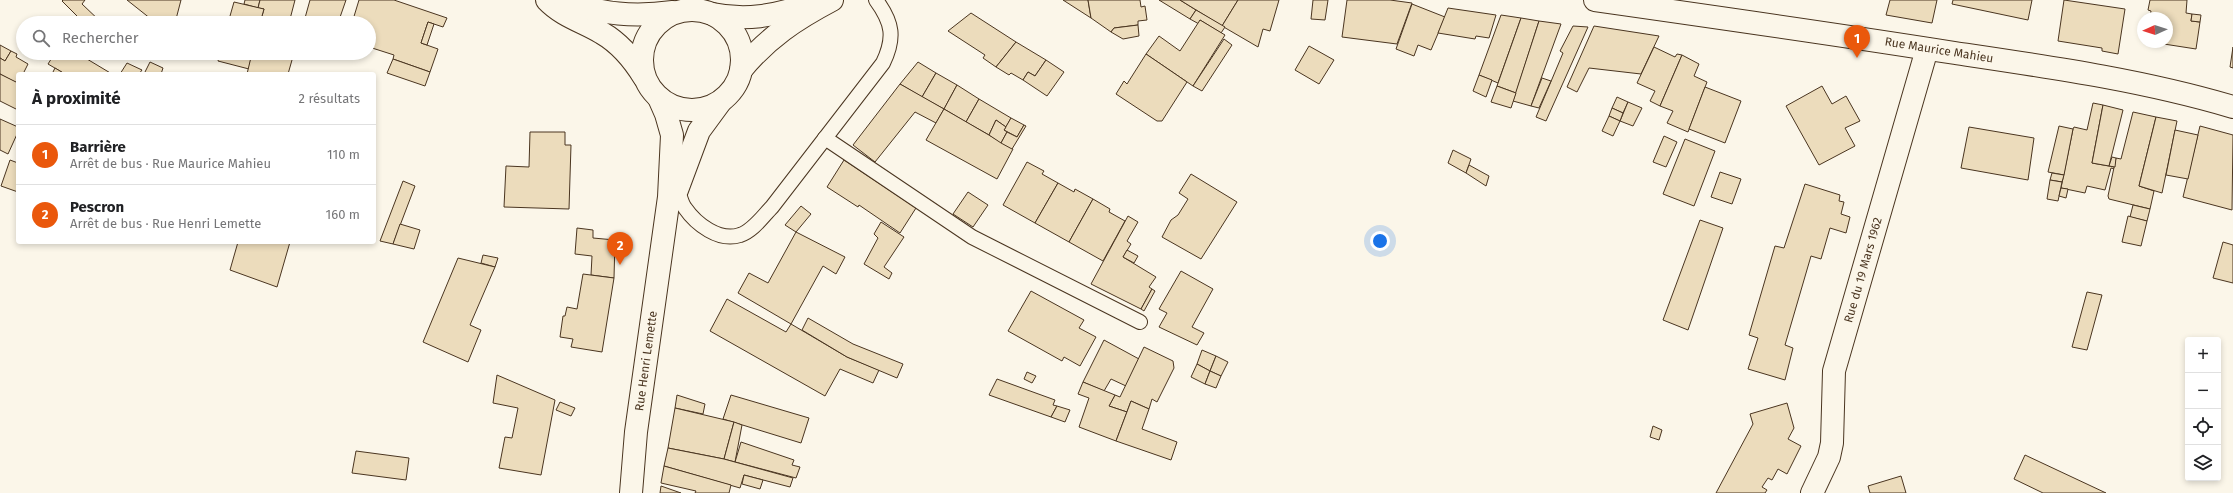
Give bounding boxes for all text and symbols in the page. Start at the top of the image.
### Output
north arrow [2137,12,2173,48]
search box [16,16,376,60]
pin: 1 [1844,25,1870,58]
icon: search [30,27,52,49]
text: Rechercher [62,29,138,47]
street label: Rue Maurice Mahieu [1884,34,1994,66]
text: À proximité [32,88,121,109]
text: 2 résultats [299,91,360,106]
text: Barrière [70,138,126,156]
text: 1 [42,147,48,162]
text: 110 m [327,147,360,162]
text: Arrêt de bus · Rue Maurice Mahieu [70,156,271,171]
text: Pescron [70,198,124,216]
text: 2 [42,207,48,222]
text: 160 m [326,207,360,222]
text: Arrêt de bus · Rue Henri Lemette [70,216,261,231]
street label: Rue du 19 Mars 1962 [1841,216,1885,324]
your location [1370,231,1390,251]
pin: 2 [607,232,633,265]
street label: Rue Henri Lemette [632,310,660,412]
map controls [2185,337,2221,481]
button: + [2185,337,2221,373]
button: − [2185,373,2221,409]
button: locate [2185,409,2221,445]
button: layers [2185,445,2221,481]

